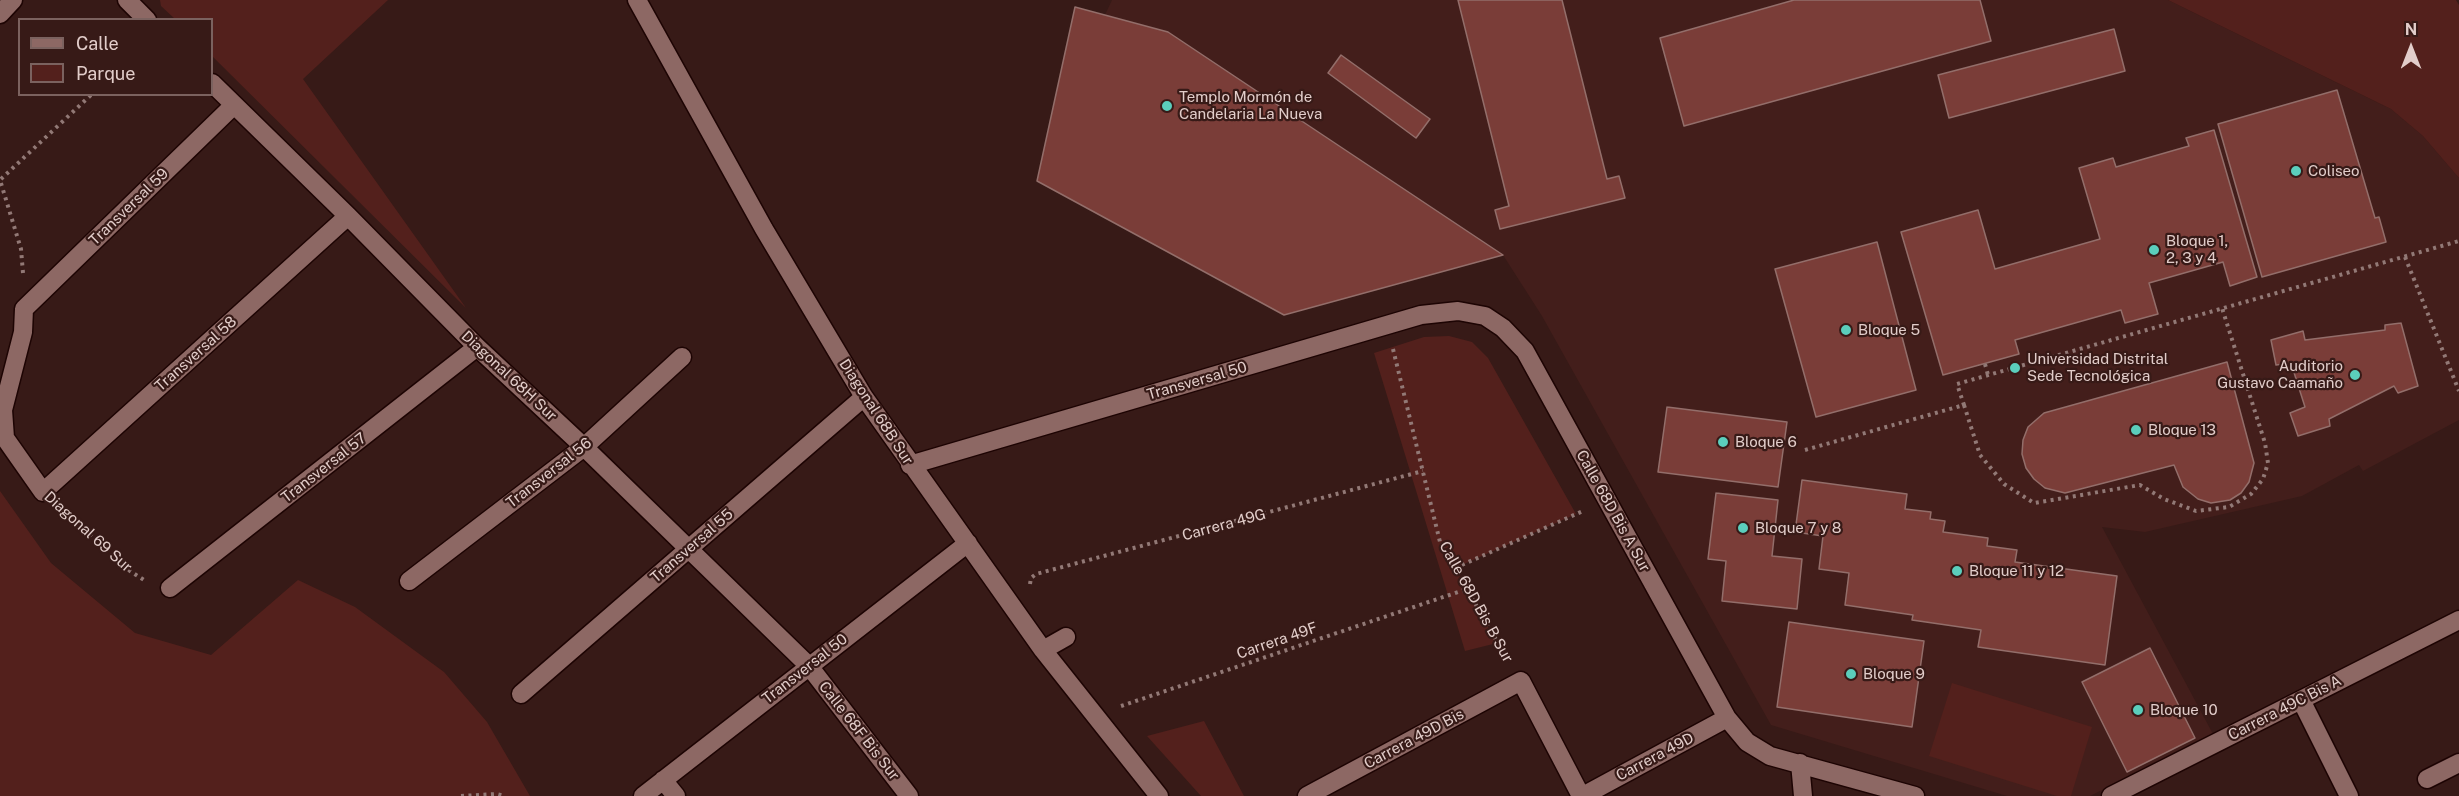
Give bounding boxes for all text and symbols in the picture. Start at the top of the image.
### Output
legend [18,18,213,96]
north arrow [2381,18,2441,78]
text: N [2405,20,2417,39]
text: Calle [76,33,119,54]
text: Parque [76,63,136,84]
place label: Templo Mormón de Candelaria La Nueva [1179,88,1322,123]
marker: Templo Mormón de Candelaria La Nueva [1160,99,1174,113]
place label: Coliseo [2308,162,2360,180]
marker: Coliseo [2289,164,2303,178]
street label: Transversal 59 [86,165,172,249]
place label: Bloque 1, 2, 3 y 4 [2166,232,2228,267]
marker: Bloque 1, 2, 3 y 4 [2147,243,2161,257]
street label: Transversal 58 [151,313,241,395]
place label: Bloque 5 [1858,321,1920,339]
marker: Bloque 5 [1839,323,1853,337]
street label: Diagonal 68H Sur [458,327,560,425]
place label: Universidad Distrital Sede Tecnológica [2027,350,2168,385]
street label: Diagonal 68B Sur [835,356,917,468]
place label: Auditorio Gustavo Caamaño [2217,357,2343,392]
street label: Transversal 50 [1145,358,1249,404]
marker: Universidad Distrital Sede Tecnológica [2008,361,2022,375]
marker: Auditorio Gustavo Caamaño [2348,368,2362,382]
place label: Bloque 13 [2148,421,2216,439]
marker: Bloque 13 [2129,423,2143,437]
street label: Transversal 57 [278,429,370,507]
place label: Bloque 6 [1735,433,1797,451]
street label: Transversal 56 [503,434,595,512]
marker: Bloque 6 [1716,435,1730,449]
street label: Calle 68D Bis A Sur [1572,447,1654,575]
street label: Diagonal 69 Sur [40,488,136,576]
street label: Transversal 55 [647,505,737,587]
street label: Carrera 49G [1180,505,1268,545]
place label: Bloque 7 y 8 [1755,519,1842,537]
marker: Bloque 7 y 8 [1736,521,1750,535]
street label: Calle 68D Bis B Sur [1435,538,1517,666]
place label: Bloque 11 y 12 [1969,562,2064,580]
marker: Bloque 11 y 12 [1950,564,1964,578]
street label: Carrera 49F [1234,619,1320,663]
street label: Transversal 50 [759,630,851,708]
place label: Bloque 9 [1863,665,1925,683]
marker: Bloque 9 [1844,667,1858,681]
street label: Carrera 49C Bis A [2225,672,2345,744]
street label: Calle 68F Bis Sur [815,678,903,784]
place label: Bloque 10 [2150,701,2218,719]
marker: Bloque 10 [2131,703,2145,717]
street label: Carrera 49D Bis [1361,705,1467,773]
street label: Carrera 49D [1613,729,1697,785]

